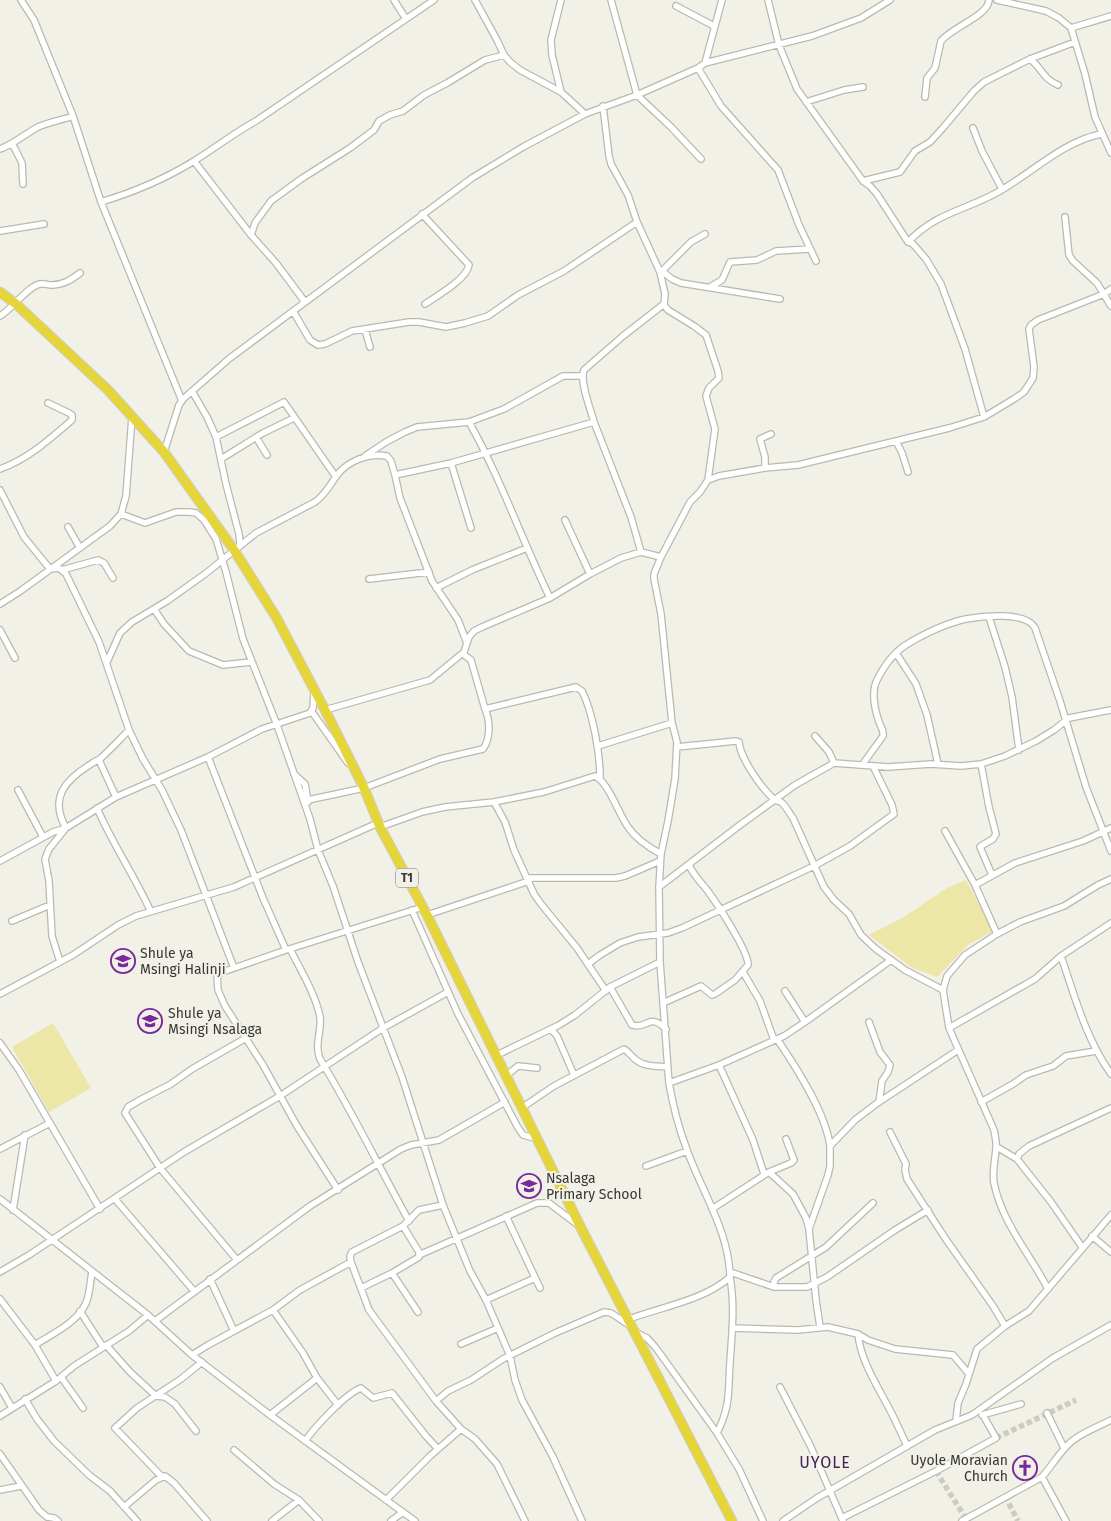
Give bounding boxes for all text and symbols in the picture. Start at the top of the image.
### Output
road number: T1 [396,868,418,888]
place label: Shule ya Msingi Halinji [140,945,226,978]
school or university icon: Shule ya Msingi Halinji [110,948,136,974]
place label: Shule ya Msingi Nsalaga [168,1005,262,1038]
school or university icon: Shule ya Msingi Nsalaga [137,1008,163,1034]
place label: Nsalaga Primary School [546,1170,642,1203]
school or university icon: Nsalaga Primary School [516,1173,542,1199]
place label: Uyole Moravian Church [910,1452,1008,1485]
district label: UYOLE [799,1453,851,1472]
church icon: Uyole Moravian Church [1012,1455,1038,1481]

